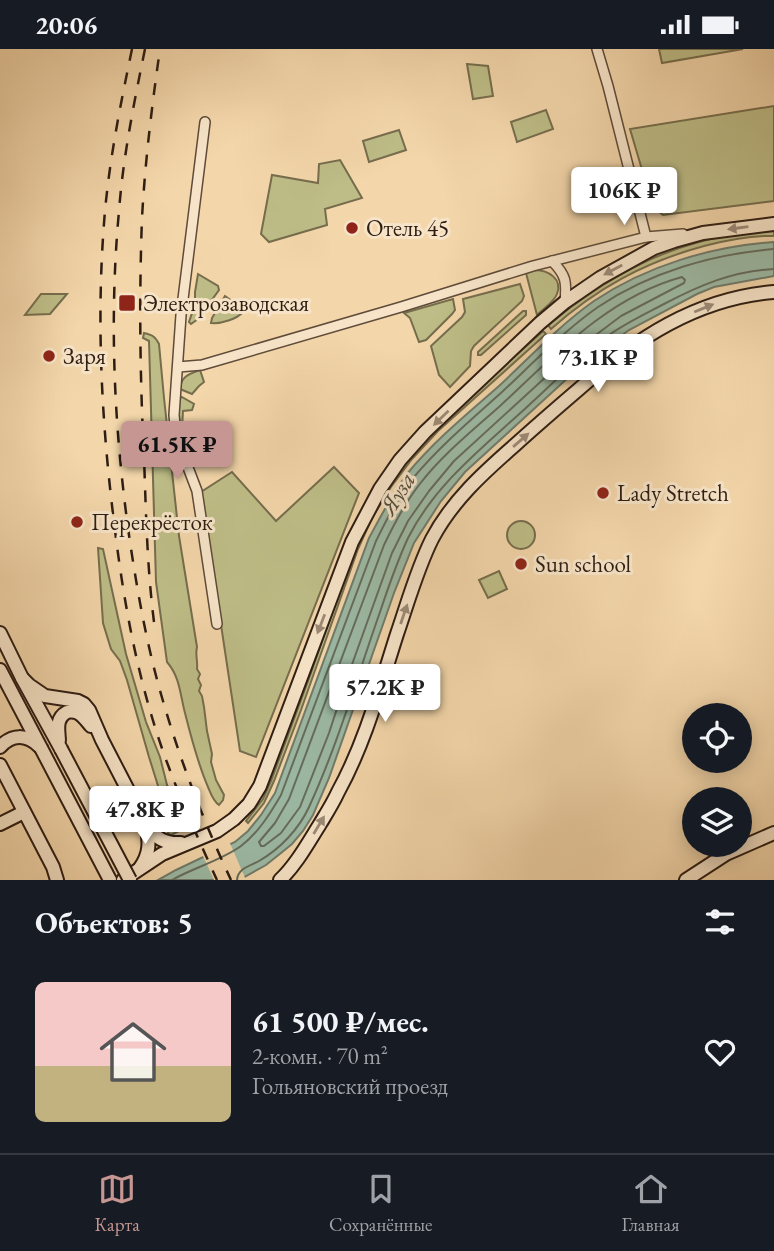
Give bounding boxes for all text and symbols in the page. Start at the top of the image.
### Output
text: 20:06 [35,8,97,42]
pin: 106K ₽ [567,167,681,227]
text: 106K ₽ [587,175,661,205]
place label: Отель 45 [366,213,449,243]
marker: Отель 45 [344,220,360,236]
one-way arrow [727,223,749,234]
one-way arrow [603,265,623,276]
place label: Электрозаводская [143,288,309,318]
marker: Электрозаводская [117,293,137,313]
one-way arrow [694,302,715,313]
pin: 73.1K ₽ [533,335,663,394]
place label: Заря [63,341,106,371]
text: 73.1K ₽ [558,342,638,372]
marker: Заря [41,348,57,364]
one-way arrow [433,409,450,425]
pin: 61.5K ₽ [112,421,242,481]
text: 61.5K ₽ [137,429,217,459]
one-way arrow [512,432,530,448]
water label: Яуза [371,466,422,522]
place label: Lady Stretch [617,478,729,508]
marker: Lady Stretch [595,485,611,501]
place label: Перекрёсток [91,507,213,537]
marker: Перекрёсток [69,514,85,530]
place label: Sun school [535,549,632,579]
marker: Sun school [513,556,529,572]
one-way arrow [399,604,410,625]
one-way arrow [316,613,327,634]
pin: 57.2K ₽ [320,665,450,724]
text: 57.2K ₽ [345,672,425,702]
map controls [682,703,752,857]
button: locate [682,703,752,773]
pin: 47.8K ₽ [80,787,210,846]
button: layers [682,787,752,857]
text: 47.8K ₽ [105,794,185,824]
one-way arrow [313,815,325,834]
text: Объектов: 5 [35,903,193,942]
icon: filters [701,903,739,941]
text: 61 500 ₽/мес. [252,1002,429,1041]
icon: home [91,1010,175,1094]
icon: heart [701,1033,739,1071]
text: 2-комн. · 70 m² [252,1041,388,1071]
text: Гольяновский проезд [252,1071,448,1101]
tab: Карта [95,1170,140,1237]
tab: Сохранённые [329,1170,433,1237]
tab: Главная [622,1170,679,1237]

